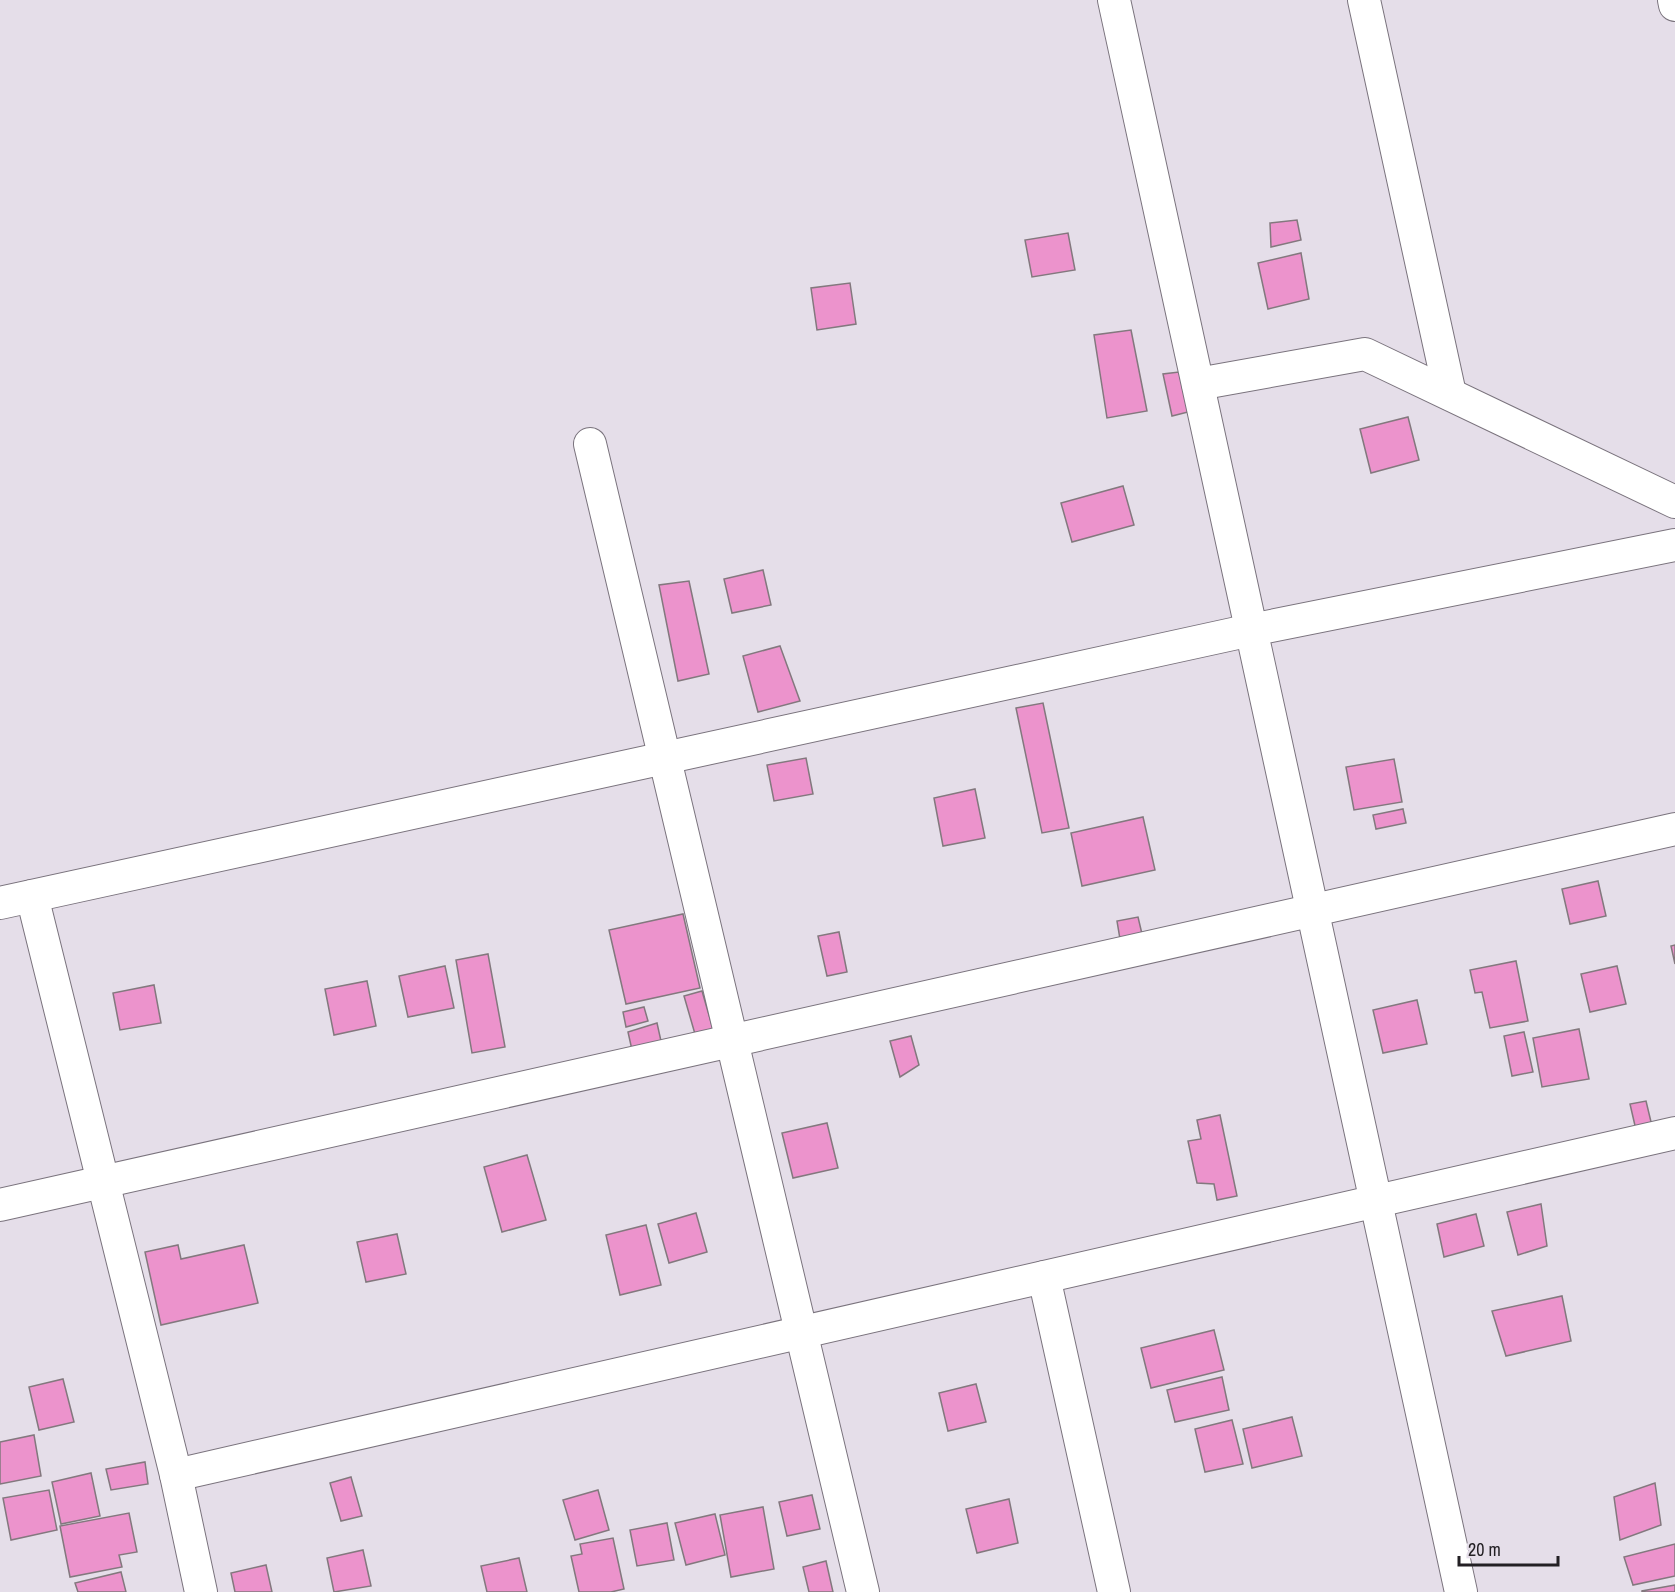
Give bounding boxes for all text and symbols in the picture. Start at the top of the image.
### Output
scale bar [1459,1529,1558,1567]
text: 20 m [1468,1537,1501,1562]

